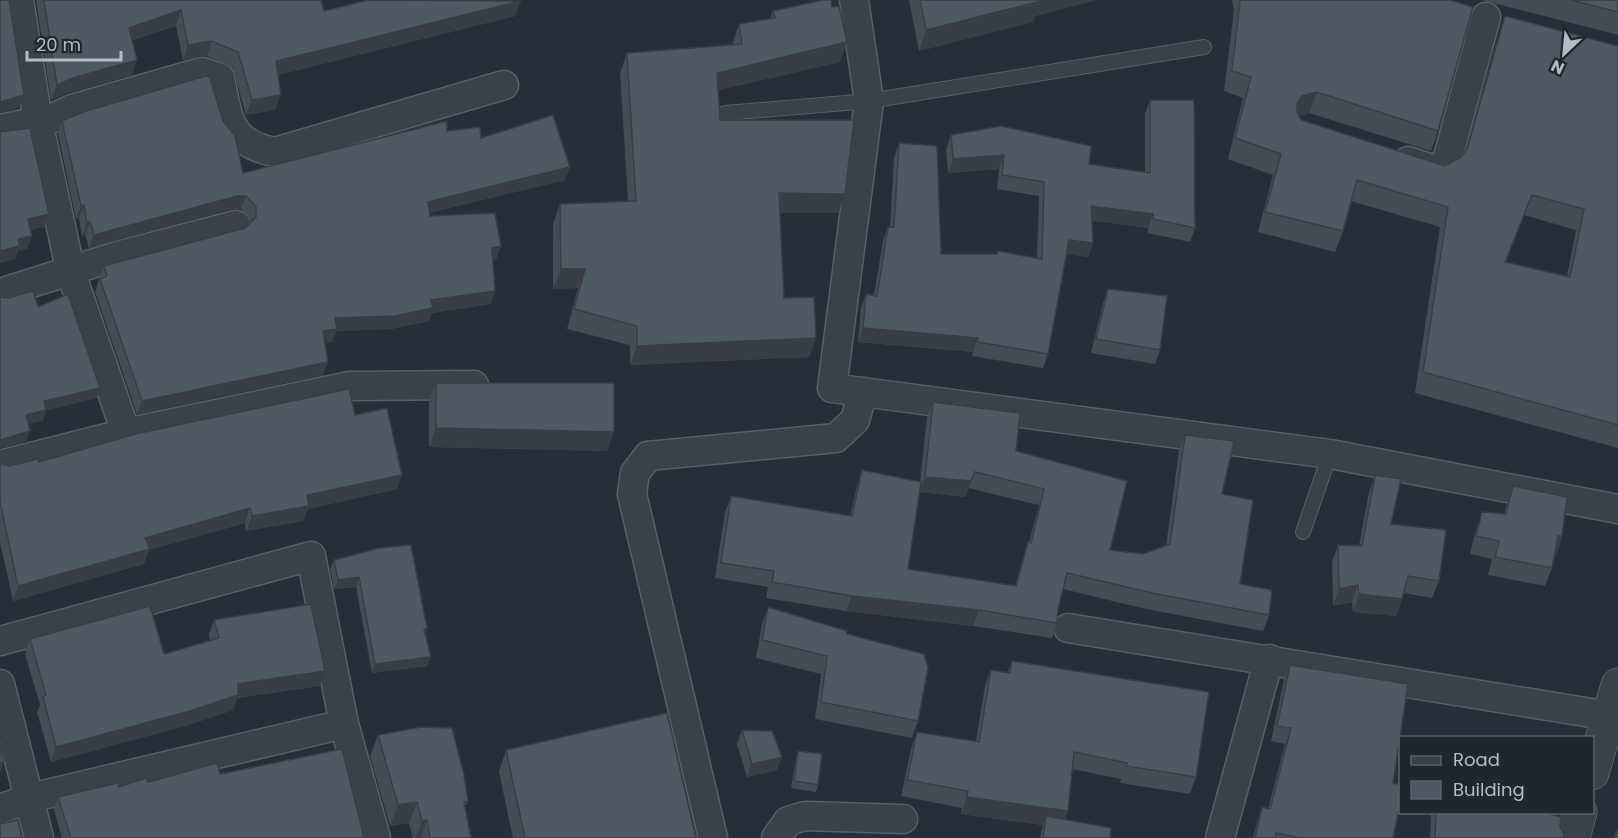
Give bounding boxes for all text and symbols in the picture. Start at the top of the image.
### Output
scale bar [27,24,122,62]
north arrow [1534,24,1594,84]
text: 20 m [36,32,81,57]
text: N [1547,54,1568,80]
legend [1399,736,1594,814]
text: Road [1453,747,1500,772]
text: Building [1453,777,1525,802]

